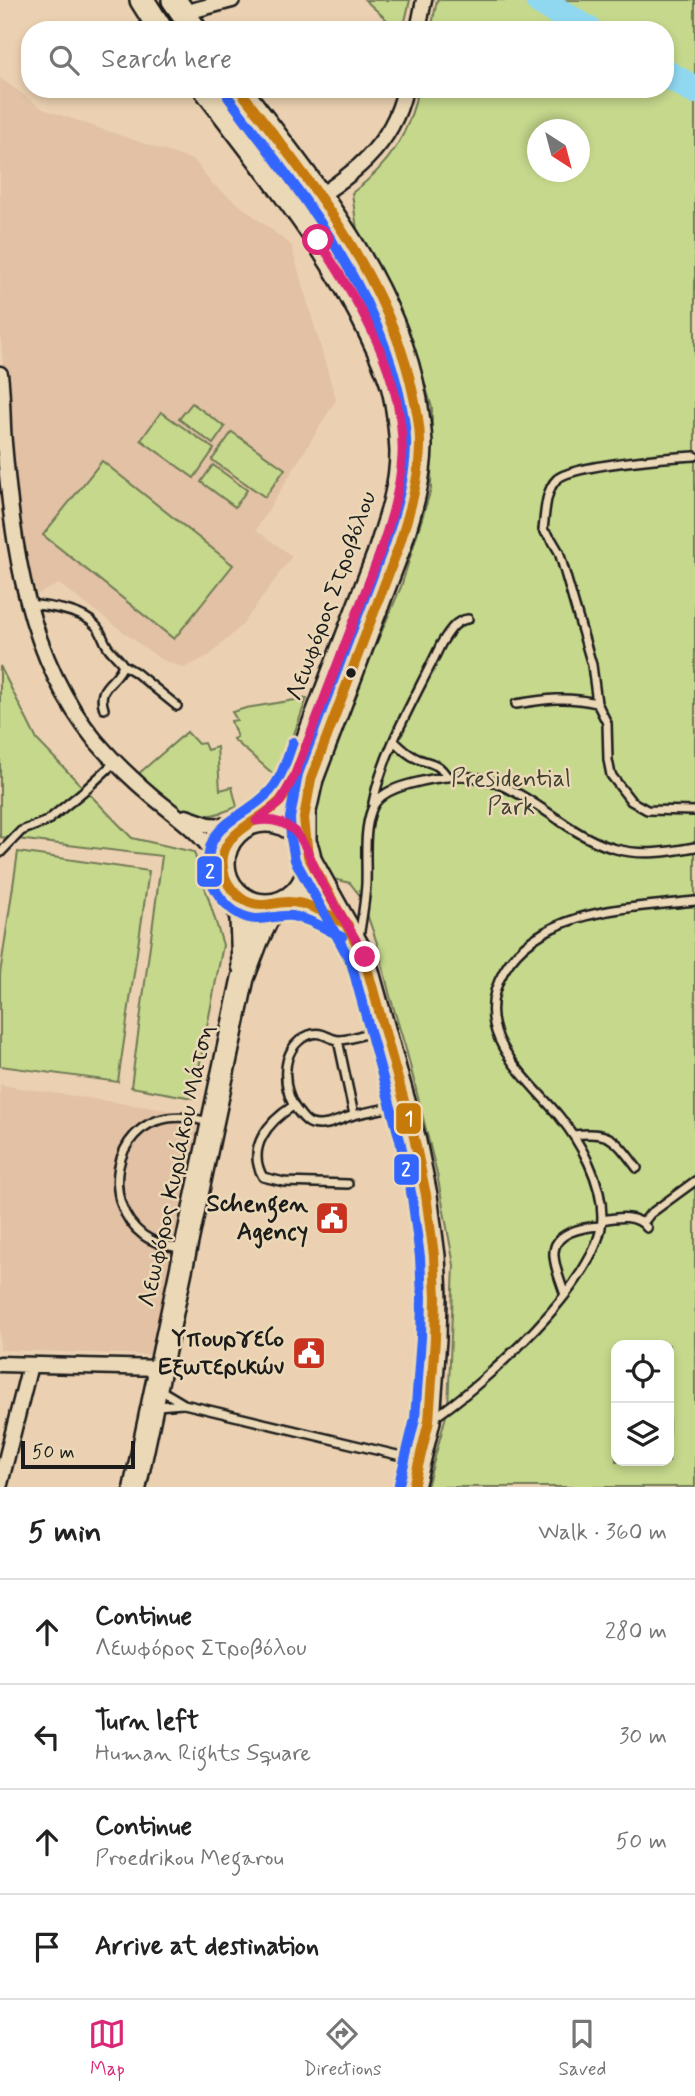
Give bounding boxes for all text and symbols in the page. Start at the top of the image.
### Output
search box [21,21,674,98]
icon: search [45,41,83,79]
text: Search here [101,43,232,77]
north arrow [527,119,590,182]
route start [302,224,333,255]
street label: Λεωφόρος Στροβόλου [280,487,384,705]
unlabelled marker [344,666,358,680]
park label: Presidential Park [451,764,571,823]
line badge: 2 [196,855,223,888]
text: 2 [205,860,215,885]
route end [349,941,380,972]
street label: Λεωφόρος Κυριάκου Μάτση [132,1022,222,1310]
line badge: 1 [395,1102,422,1135]
text: 1 [405,1107,413,1132]
line badge: 2 [393,1153,420,1186]
text: 2 [401,1158,411,1183]
place label: Schengen Agency [206,1189,308,1249]
public building icon: Schengen Agency [313,1199,351,1237]
place label: Υπουργείο Εξωτερικών [158,1324,284,1383]
public building icon: Υπουργείο Εξωτερικών [290,1334,328,1372]
map controls [611,1340,674,1466]
button: locate [611,1340,674,1403]
button: layers [611,1403,674,1466]
scale bar [21,1438,135,1470]
text: 50 m [32,1440,75,1465]
text: 5 min [28,1513,102,1552]
text: Walk · 360 m [538,1518,667,1548]
text: Continue [95,1600,192,1634]
icon: ahead [28,1613,66,1651]
text: 280 m [605,1617,667,1647]
text: Λεωφόρος Στροβόλου [95,1634,307,1664]
text: Turn left [95,1705,199,1739]
icon: left [28,1718,66,1756]
text: 30 m [619,1722,667,1752]
text: Human Rights Square [95,1739,311,1769]
text: Continue [95,1810,192,1844]
icon: ahead [28,1823,66,1861]
text: 50 m [616,1827,667,1857]
text: Proedrikou Megarou [95,1844,284,1874]
icon: arrive [28,1928,66,1966]
text: Arrive at destination [95,1930,319,1964]
tab: Map [88,2015,126,2082]
tab: Directions [303,2015,382,2082]
tab: Saved [558,2015,606,2082]

